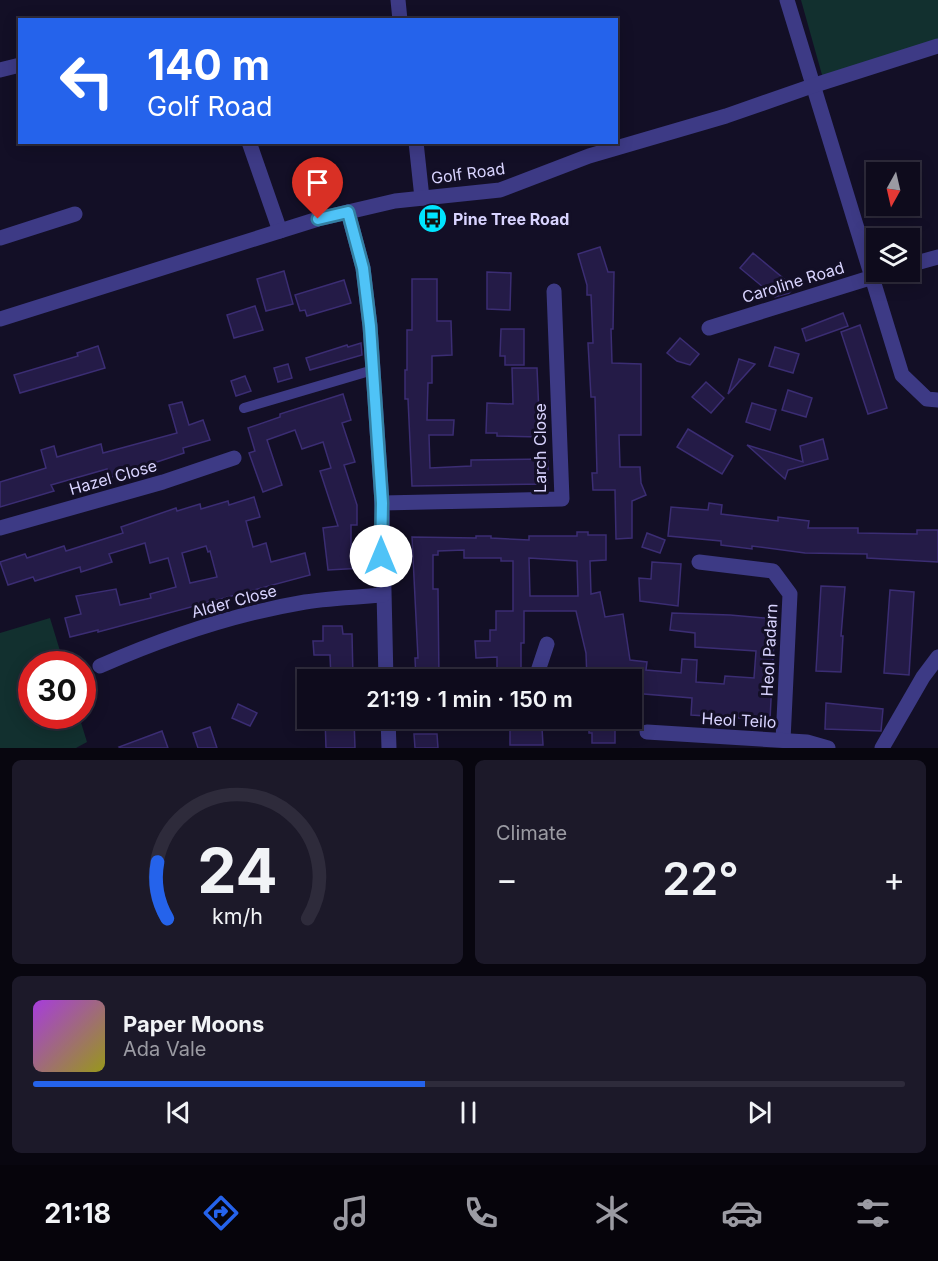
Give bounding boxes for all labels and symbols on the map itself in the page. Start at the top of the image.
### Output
pin [292,157,343,219]
street label: Golf Road [430,158,506,188]
north arrow [866,162,920,216]
bus stop icon: Pine Tree Road [416,203,448,235]
place label: Pine Tree Road [453,209,569,229]
street label: Caroline Road [740,257,846,307]
street label: Larch Close [530,403,550,493]
street label: Hazel Close [67,455,159,499]
position arrow [349,524,413,588]
street label: Alder Close [189,580,279,622]
street label: Heol Padarn [757,603,781,697]
speed limit sign: 30 [18,651,96,729]
street label: Heol Teilo [701,708,777,732]

